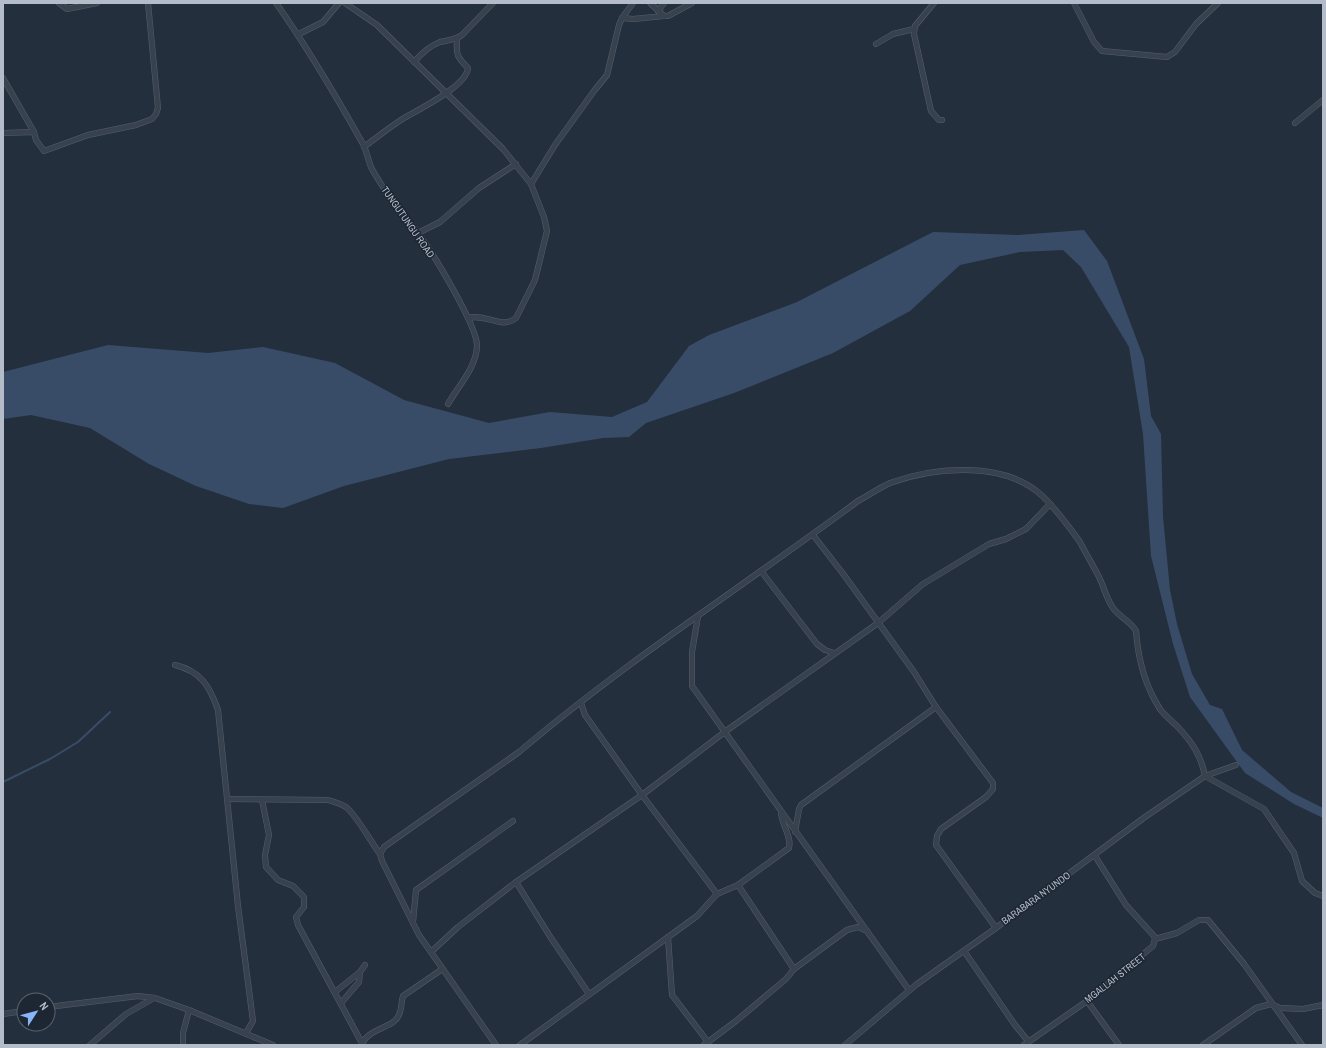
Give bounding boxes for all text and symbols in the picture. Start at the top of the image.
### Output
street label: TUNGUTUNGU ROAD [379,184,438,260]
street label: BARABARA NYUNDO [999,869,1073,927]
street label: MGALLAH STREET [1082,950,1148,1006]
north arrow [16,992,56,1032]
text: N [37,999,52,1013]

